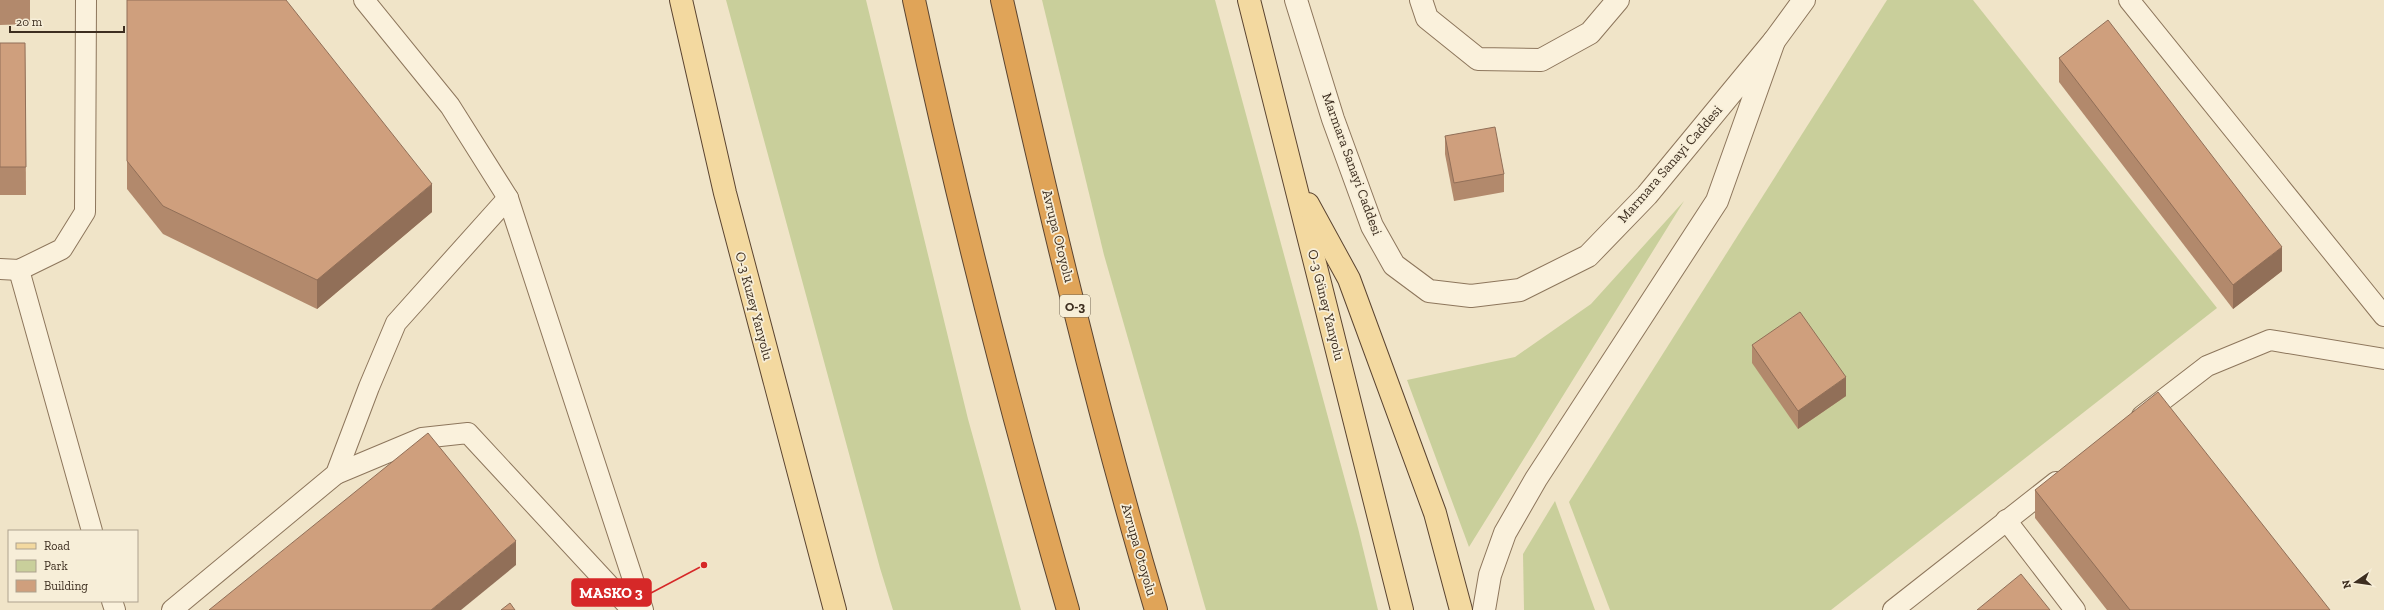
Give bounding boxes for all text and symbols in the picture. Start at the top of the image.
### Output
scale bar [10,8,124,34]
text: 20 m [16,15,43,29]
street label: Marmara Sanayi Caddesi [1318,90,1386,238]
street label: Marmara Sanayi Caddesi [1614,102,1726,226]
street label: Avrupa Otoyolu [1038,188,1078,284]
street label: O-3 Güney Yanyolu [1304,248,1348,363]
street label: O-3 Kuzey Yanyolu [731,250,777,362]
road number: O-3 [1060,295,1090,317]
street label: Avrupa Otoyolu [1118,502,1160,598]
legend [8,530,138,602]
text: Road [44,539,70,553]
text: Park [44,559,69,573]
north arrow [2336,562,2376,602]
text: N [2339,578,2354,590]
text: Building [44,579,88,593]
callout: MASKO 3 [572,579,651,606]
text: MASKO 3 [579,584,643,602]

